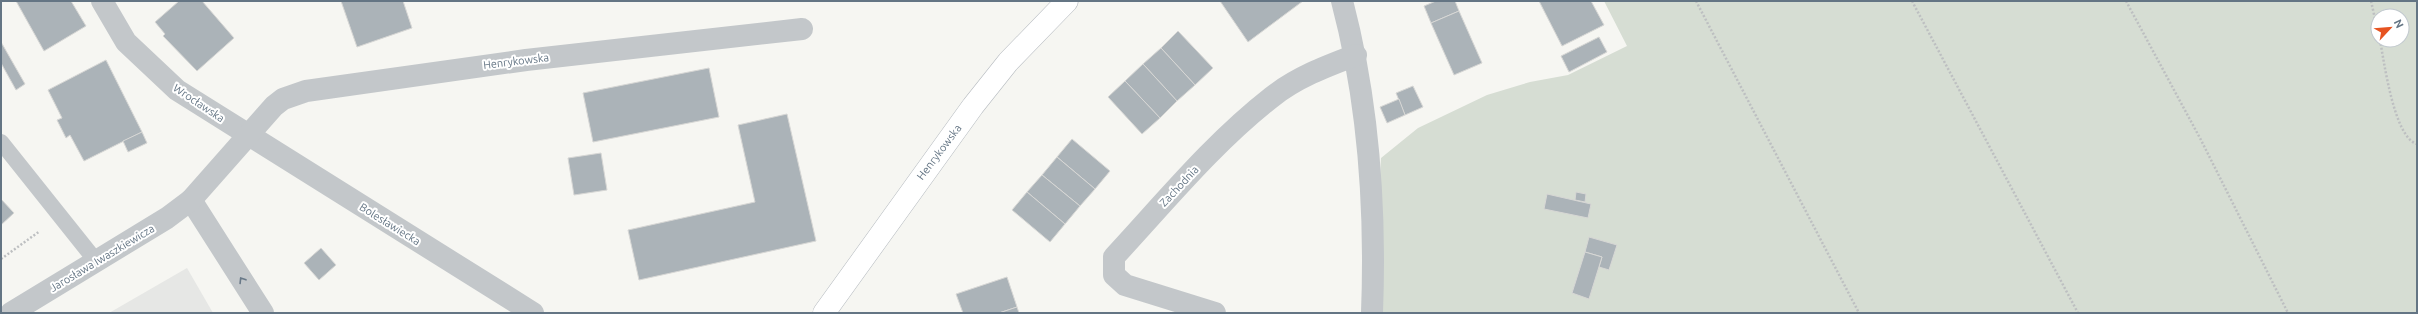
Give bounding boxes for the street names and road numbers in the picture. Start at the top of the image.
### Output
street label: Henrykowska [483,51,549,71]
street label: Wrocławska [171,82,227,124]
street label: Henrykowska [914,122,964,182]
street label: Zachodnia [1157,163,1201,209]
street label: Bolesławiecka [357,201,423,247]
street label: Jarosława Iwaszkiewicza [48,222,156,294]

